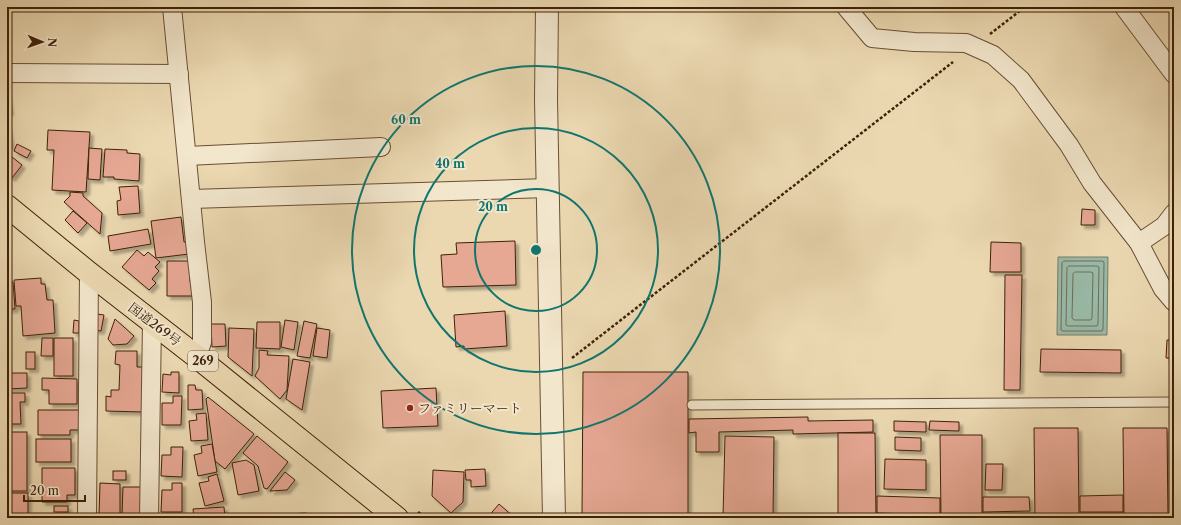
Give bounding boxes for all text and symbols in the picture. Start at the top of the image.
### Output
north arrow [22,22,62,62]
text: N [45,37,59,48]
text: 60 m [391,112,421,127]
text: 40 m [435,156,465,171]
text: 20 m [478,199,508,214]
centre of rings [529,243,543,257]
street label: 国道269号 [126,299,184,349]
road number: 269 [188,351,218,371]
place label: ファミリーマート [418,400,522,416]
marker: ファミリーマート [405,403,415,413]
scale bar [24,477,85,503]
text: 20 m [30,483,59,498]

